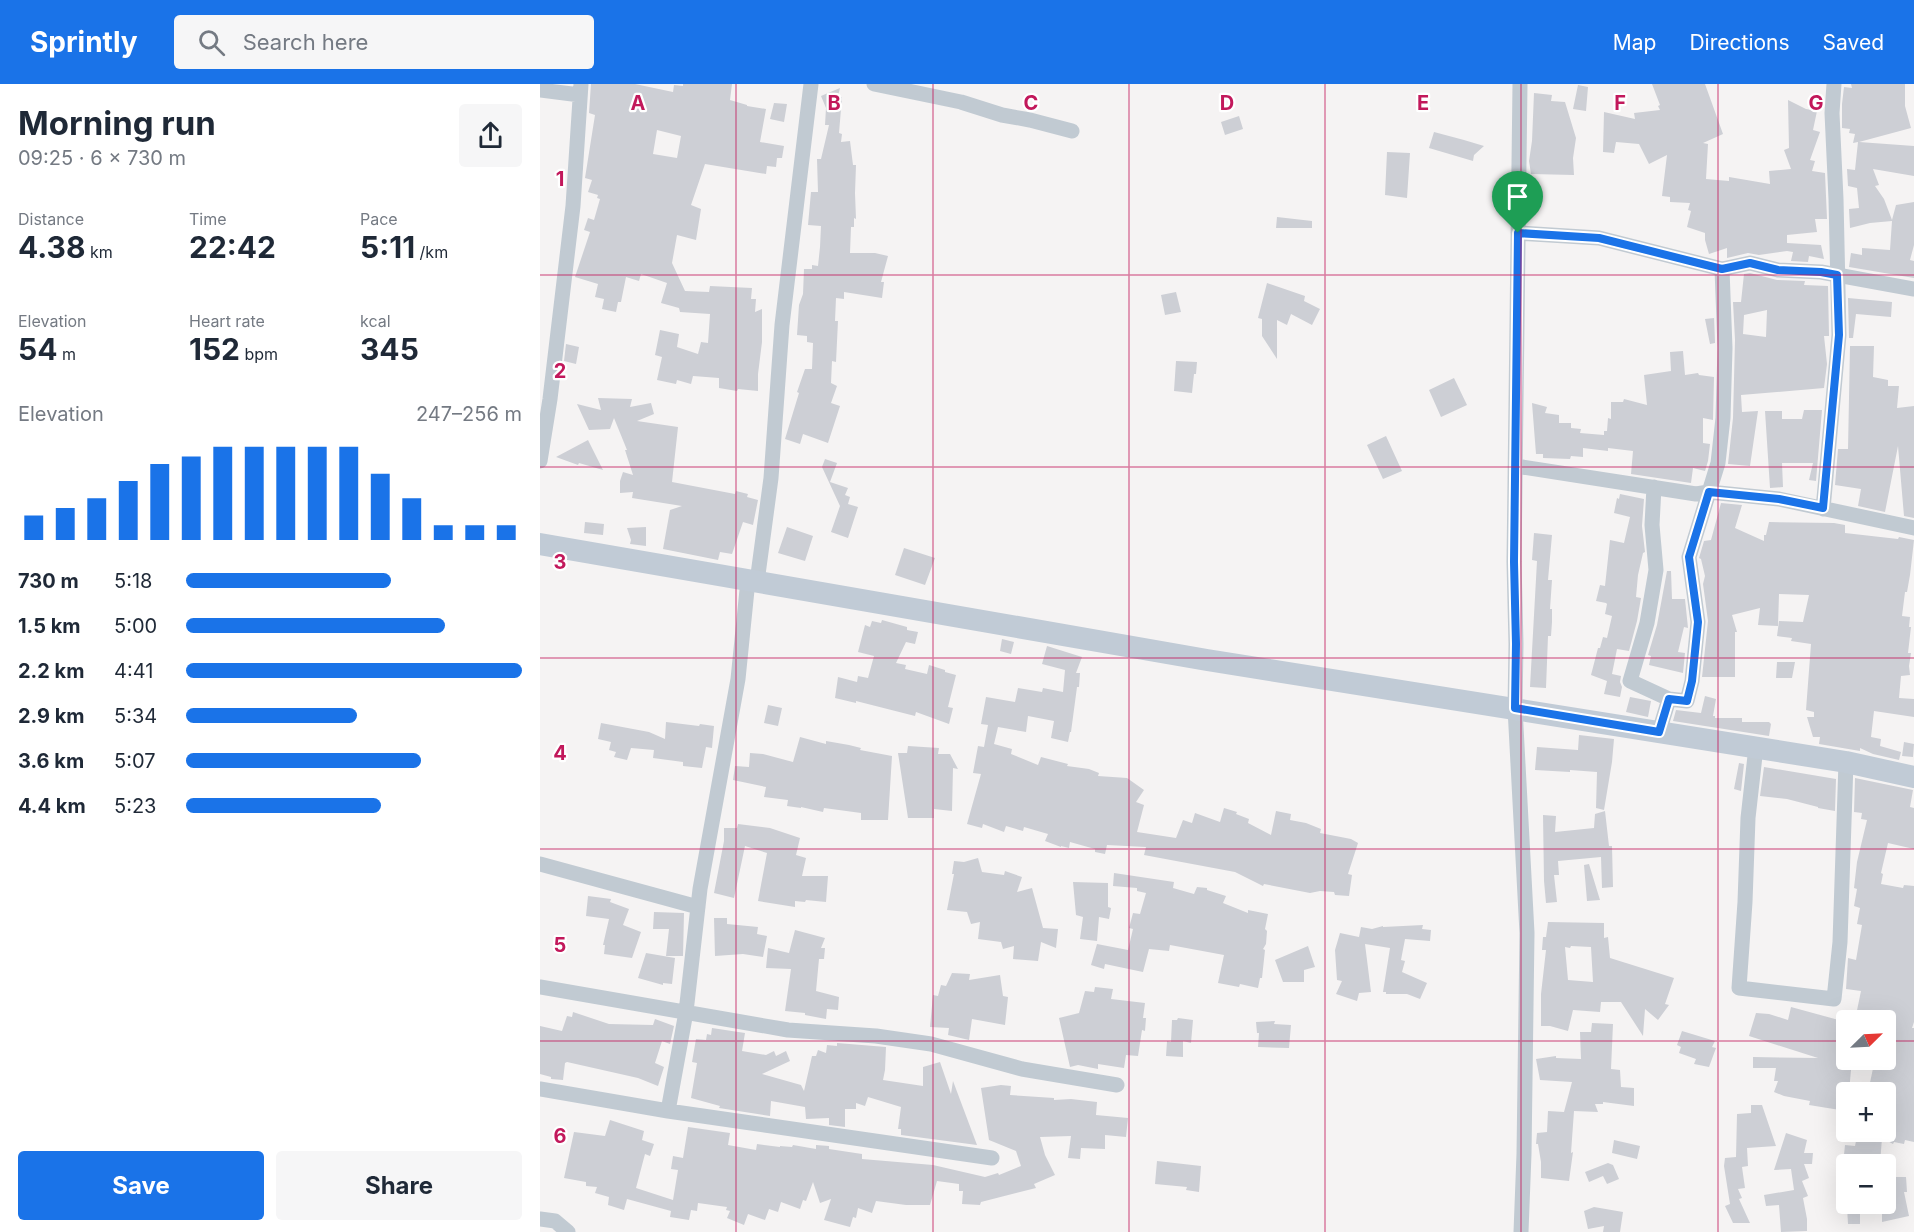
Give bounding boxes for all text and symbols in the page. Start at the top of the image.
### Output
search box [174,15,594,69]
text: Sprintly [30,25,138,59]
icon: search [195,26,228,59]
text: Search here [243,29,368,55]
text: Map [1613,30,1656,55]
text: Directions [1689,30,1790,55]
text: Saved [1823,30,1884,55]
text: A [631,91,646,115]
text: B [827,91,841,115]
text: C [1024,91,1038,115]
text: D [1220,91,1234,115]
text: E [1417,91,1429,115]
text: F [1614,91,1626,115]
text: G [1808,91,1824,115]
text: Morning run [18,103,216,143]
button: share [459,104,522,167]
text: 09:25 · 6 × 730 m [18,146,186,170]
text: 1 [556,167,564,191]
pin [1492,171,1543,233]
icon: arrive [1501,180,1534,213]
text: Distance [18,209,84,229]
text: Time [189,209,227,229]
text: Pace [360,209,398,229]
text: 4.38 [18,229,86,265]
text: 22:42 [189,229,276,265]
text: 5:11 [360,229,415,265]
text: km [86,242,113,262]
text: /km [415,242,448,262]
text: Elevation [18,311,87,331]
text: Heart rate [189,311,265,331]
text: kcal [360,311,391,331]
text: 54 [18,331,57,367]
text: 152 [189,331,240,367]
text: 345 [360,331,419,367]
text: m [57,344,76,364]
text: bpm [240,344,278,364]
text: 2 [554,359,566,383]
text: Elevation [18,402,104,426]
text: 247–256 m [416,402,522,426]
text: 3 [554,550,566,574]
text: 730 m [18,569,79,593]
text: 5:18 [114,569,152,593]
text: 1.5 km [18,614,81,638]
text: 5:00 [114,614,157,638]
text: 2.2 km [18,659,84,683]
text: 4:41 [114,659,153,683]
text: 2.9 km [18,704,85,728]
text: 5:34 [114,704,157,728]
text: 4 [553,741,567,765]
text: 3.6 km [18,749,84,773]
text: 5:07 [114,749,155,773]
text: 4.4 km [18,794,86,818]
text: 5:23 [114,794,156,818]
text: 5 [554,933,566,957]
north arrow [1836,1010,1896,1070]
map controls [1836,1010,1896,1214]
button: + [1836,1082,1896,1142]
text: 6 [554,1124,567,1148]
button: Save [18,1151,264,1220]
button: Share [276,1151,522,1220]
button: − [1836,1154,1896,1214]

